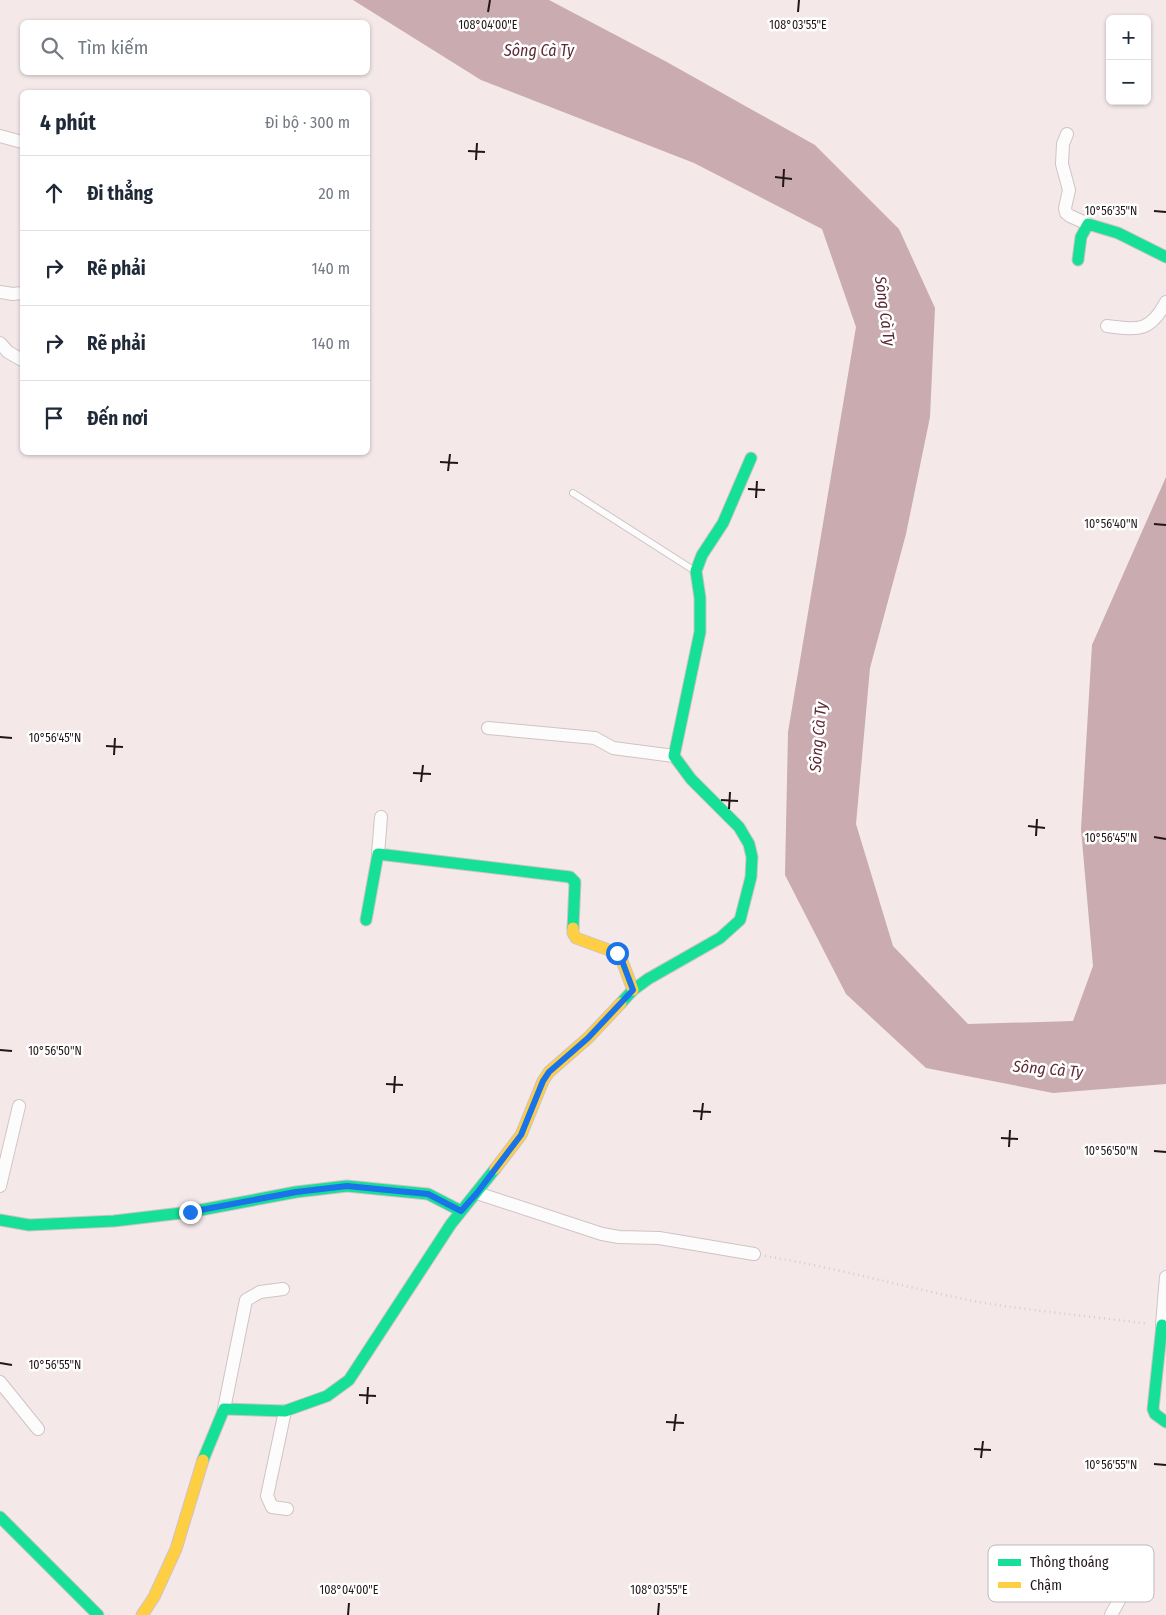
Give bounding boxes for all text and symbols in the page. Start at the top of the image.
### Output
map controls [1106,15,1151,105]
button: + [1106,15,1151,60]
text: 108°04'00"E [459,18,518,32]
text: 108°03'55"E [769,18,827,32]
search box [20,20,370,75]
icon: search [38,34,66,62]
text: Tìm kiếm [78,36,148,59]
water label: Sông Cà Ty [503,41,575,60]
button: − [1106,60,1151,105]
text: 4 phút [40,110,96,136]
text: Đi bộ · 300 m [265,113,350,132]
icon: ahead [40,179,68,207]
text: Đi thẳng [87,182,153,205]
text: 20 m [319,184,350,203]
text: 10°56'35"N [1085,204,1137,218]
icon: right [40,254,68,282]
text: Rẽ phải [87,257,146,280]
text: 140 m [312,259,350,278]
water label: Sông Cà Ty [871,274,899,348]
icon: right [40,329,68,357]
text: Rẽ phải [87,332,146,355]
text: 140 m [312,334,350,353]
icon: arrive [40,404,68,432]
text: Đến nơi [87,407,148,430]
text: 10°56'40"N [1084,517,1138,531]
water label: Sông Cà Ty [805,700,831,774]
text: 10°56'45"N [29,731,81,745]
text: 10°56'45"N [1085,831,1137,845]
route start [606,942,629,965]
text: 10°56'50"N [28,1044,82,1058]
water label: Sông Cà Ty [1011,1056,1085,1082]
text: 10°56'50"N [1084,1144,1138,1158]
route end [179,1201,202,1224]
text: 10°56'55"N [29,1358,81,1372]
text: 10°56'55"N [1085,1458,1137,1472]
legend [988,1545,1154,1602]
text: Thông thoáng [1030,1554,1109,1571]
text: Chậm [1030,1577,1062,1594]
text: 108°04'00"E [320,1583,379,1597]
text: 108°03'55"E [630,1583,688,1597]

